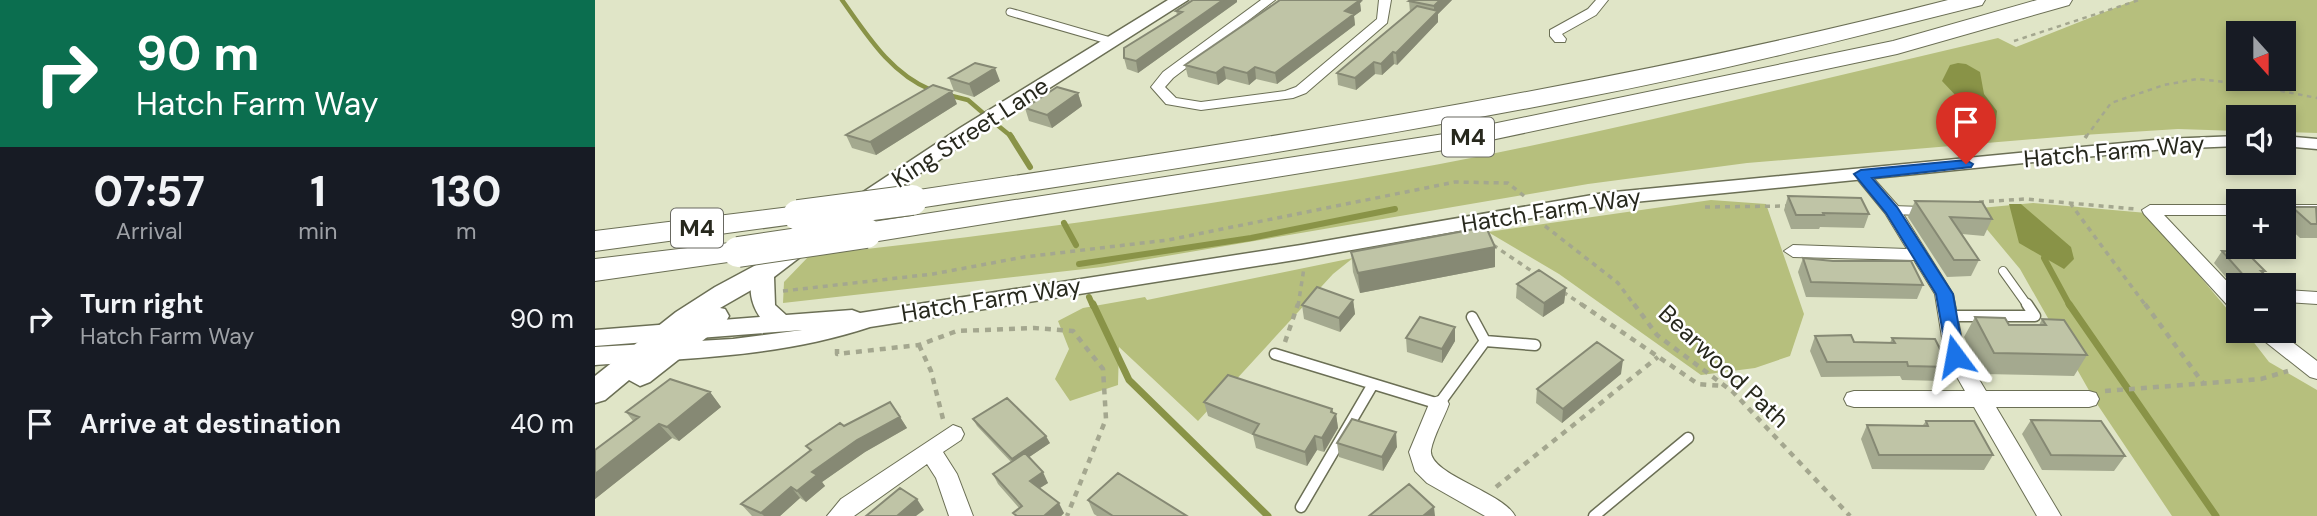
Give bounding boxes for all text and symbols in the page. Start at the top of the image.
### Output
text: 90 m [136,21,259,85]
north arrow [2226,21,2296,91]
map controls [2226,21,2296,343]
icon: right [21,28,112,119]
street label: King Street Lane [886,70,1054,194]
text: Hatch Farm Way [136,83,379,125]
pin [1936,92,1996,164]
icon: arrive [1947,103,1985,141]
button: sound [2226,105,2296,175]
road number: M4 [1442,118,1494,156]
street label: Hatch Farm Way [2022,128,2206,174]
text: 07:57 [93,164,205,219]
text: 1 [310,164,326,219]
text: 130 [431,164,502,219]
street label: Hatch Farm Way [1459,180,1643,240]
button: + [2226,189,2296,259]
road number: M4 [671,208,723,247]
text: Arrival [116,216,183,246]
text: min [298,216,338,246]
text: m [456,216,476,246]
street label: Hatch Farm Way [899,269,1083,329]
button: − [2226,273,2296,343]
text: Turn right [80,287,204,321]
street label: Bearwood Path [1652,298,1796,434]
icon: right [21,300,59,338]
text: 90 m [510,302,574,336]
position arrow [1918,319,1992,393]
text: Hatch Farm Way [80,321,254,351]
icon: arrive [21,405,59,443]
text: Arrive at destination [80,407,341,441]
text: 40 m [510,407,574,441]

